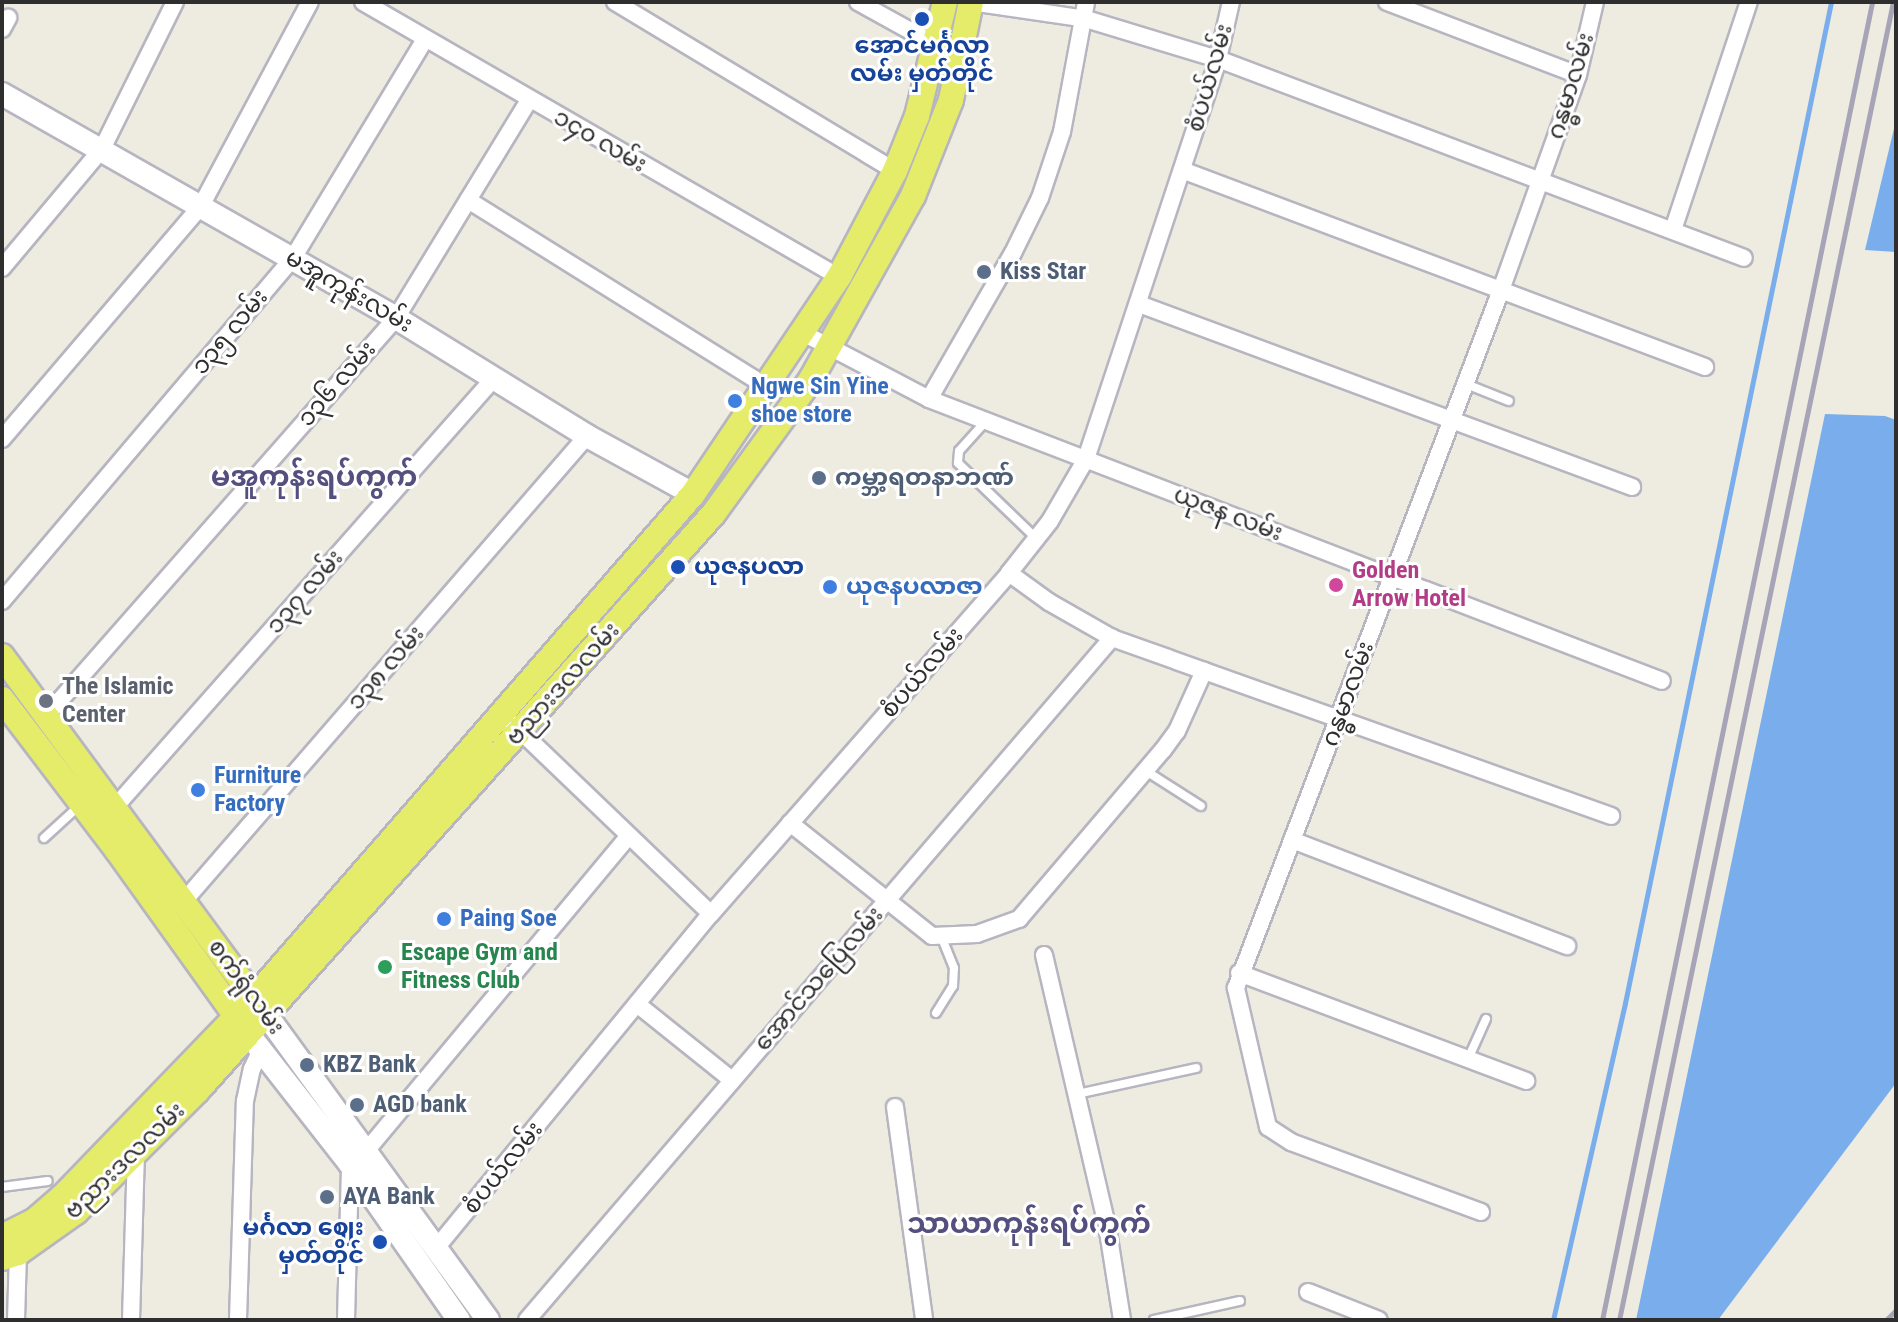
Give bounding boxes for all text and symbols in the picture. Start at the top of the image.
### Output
marker: အောင်မင်္ဂလာ လမ်း မှတ်တိုင် [913,10,931,28]
street label: စံပယ်လမ်း [1181,21,1239,135]
street label: ဂန္ဓမာလမ်း [1541,29,1601,143]
place label: အောင်မင်္ဂလာ လမ်း မှတ်တိုင် [850,32,994,88]
street label: ၁၄၀ လမ်း [548,103,652,179]
street label: မအူကုန်းလမ်း [280,243,418,339]
place label: Kiss Star [1000,258,1086,286]
marker: Kiss Star [975,263,993,281]
street label: ၁၃၅ လမ်း [186,283,274,381]
street label: ၁၃၆ လမ်း [292,335,382,433]
place label: Ngwe Sin Yine shoe store [751,373,889,429]
marker: Ngwe Sin Yine shoe store [726,392,744,410]
district label: မအူကုန်းရပ်ကွက် [211,460,417,494]
place label: ကမ္ဘာ့ရတနာဘဏ် [835,464,1014,492]
marker: ကမ္ဘာ့ရတနာဘဏ် [810,469,828,487]
street label: ယုဇန လမ်း [1170,480,1286,548]
street label: ၁၃၇ လမ်း [261,544,349,640]
place label: ယုဇနပလာ [694,553,804,581]
place label: Golden Arrow Hotel [1352,557,1466,613]
marker: ယုဇနပလာ [669,558,687,576]
place label: ယုဇနပလာဇာ [846,573,983,601]
marker: Golden Arrow Hotel [1327,576,1345,594]
marker: ယုဇနပလာဇာ [821,578,839,596]
street label: ဗညားဒလလမ်း [500,616,626,752]
street label: ၁၃၈ လမ်း [342,620,430,716]
street label: စံပယ်လမ်း [875,622,969,724]
street label: ဂန္ဓမာလမ်း [1316,637,1380,751]
place label: The Islamic Center [62,673,173,729]
marker: The Islamic Center [37,692,55,710]
place label: Furniture Factory [214,762,301,818]
marker: Furniture Factory [189,781,207,799]
street label: အောင်သပြေလမ်း [748,901,890,1057]
place label: Paing Soe [460,905,557,933]
marker: Paing Soe [435,910,453,928]
street label: စက်ရုံလမ်း [202,934,290,1040]
place label: Escape Gym and Fitness Club [401,939,558,995]
marker: Escape Gym and Fitness Club [376,958,394,976]
place label: KBZ Bank [323,1051,416,1079]
marker: KBZ Bank [298,1056,316,1074]
place label: AGD bank [373,1091,467,1119]
street label: ဗညားဒလလမ်း [59,1096,191,1226]
marker: AGD bank [348,1096,366,1114]
street label: စံပယ်လမ်း [457,1116,549,1220]
place label: AYA Bank [343,1183,435,1211]
marker: AYA Bank [318,1188,336,1206]
district label: သာယာကုန်းရပ်ကွက် [907,1207,1151,1241]
place label: မင်္ဂလာ ဈေး မှတ်တိုင် [242,1214,364,1270]
marker: မင်္ဂလာ ဈေး မှတ်တိုင် [371,1233,389,1251]

